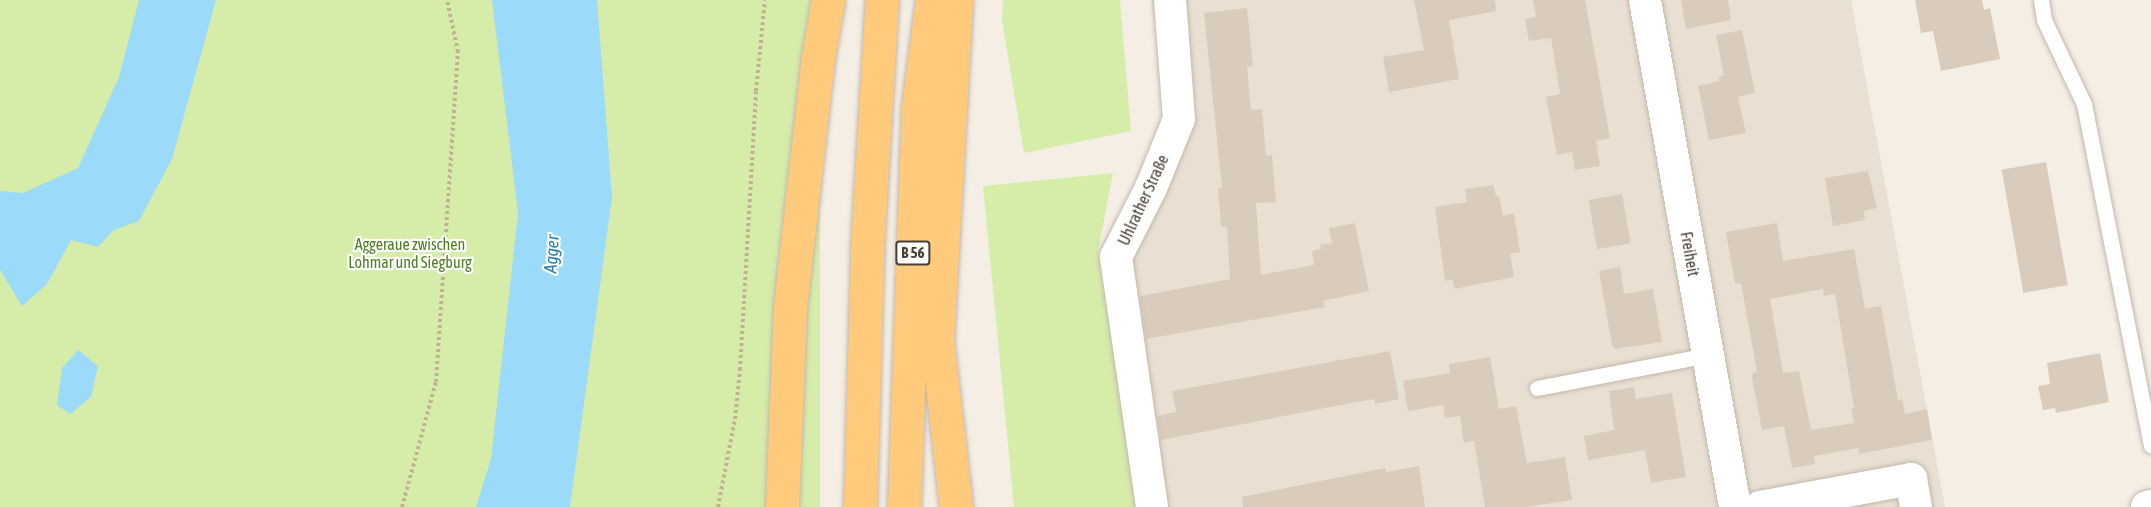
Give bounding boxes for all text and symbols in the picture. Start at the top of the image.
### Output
street label: Uhlrather Straße [1114,152,1172,248]
street label: Freiheit [1677,230,1703,278]
park label: Aggeraue zwischen Lohmar und Siegburg [348,234,472,272]
water label: Agger [540,234,564,274]
road number: B 56 [895,241,931,265]

